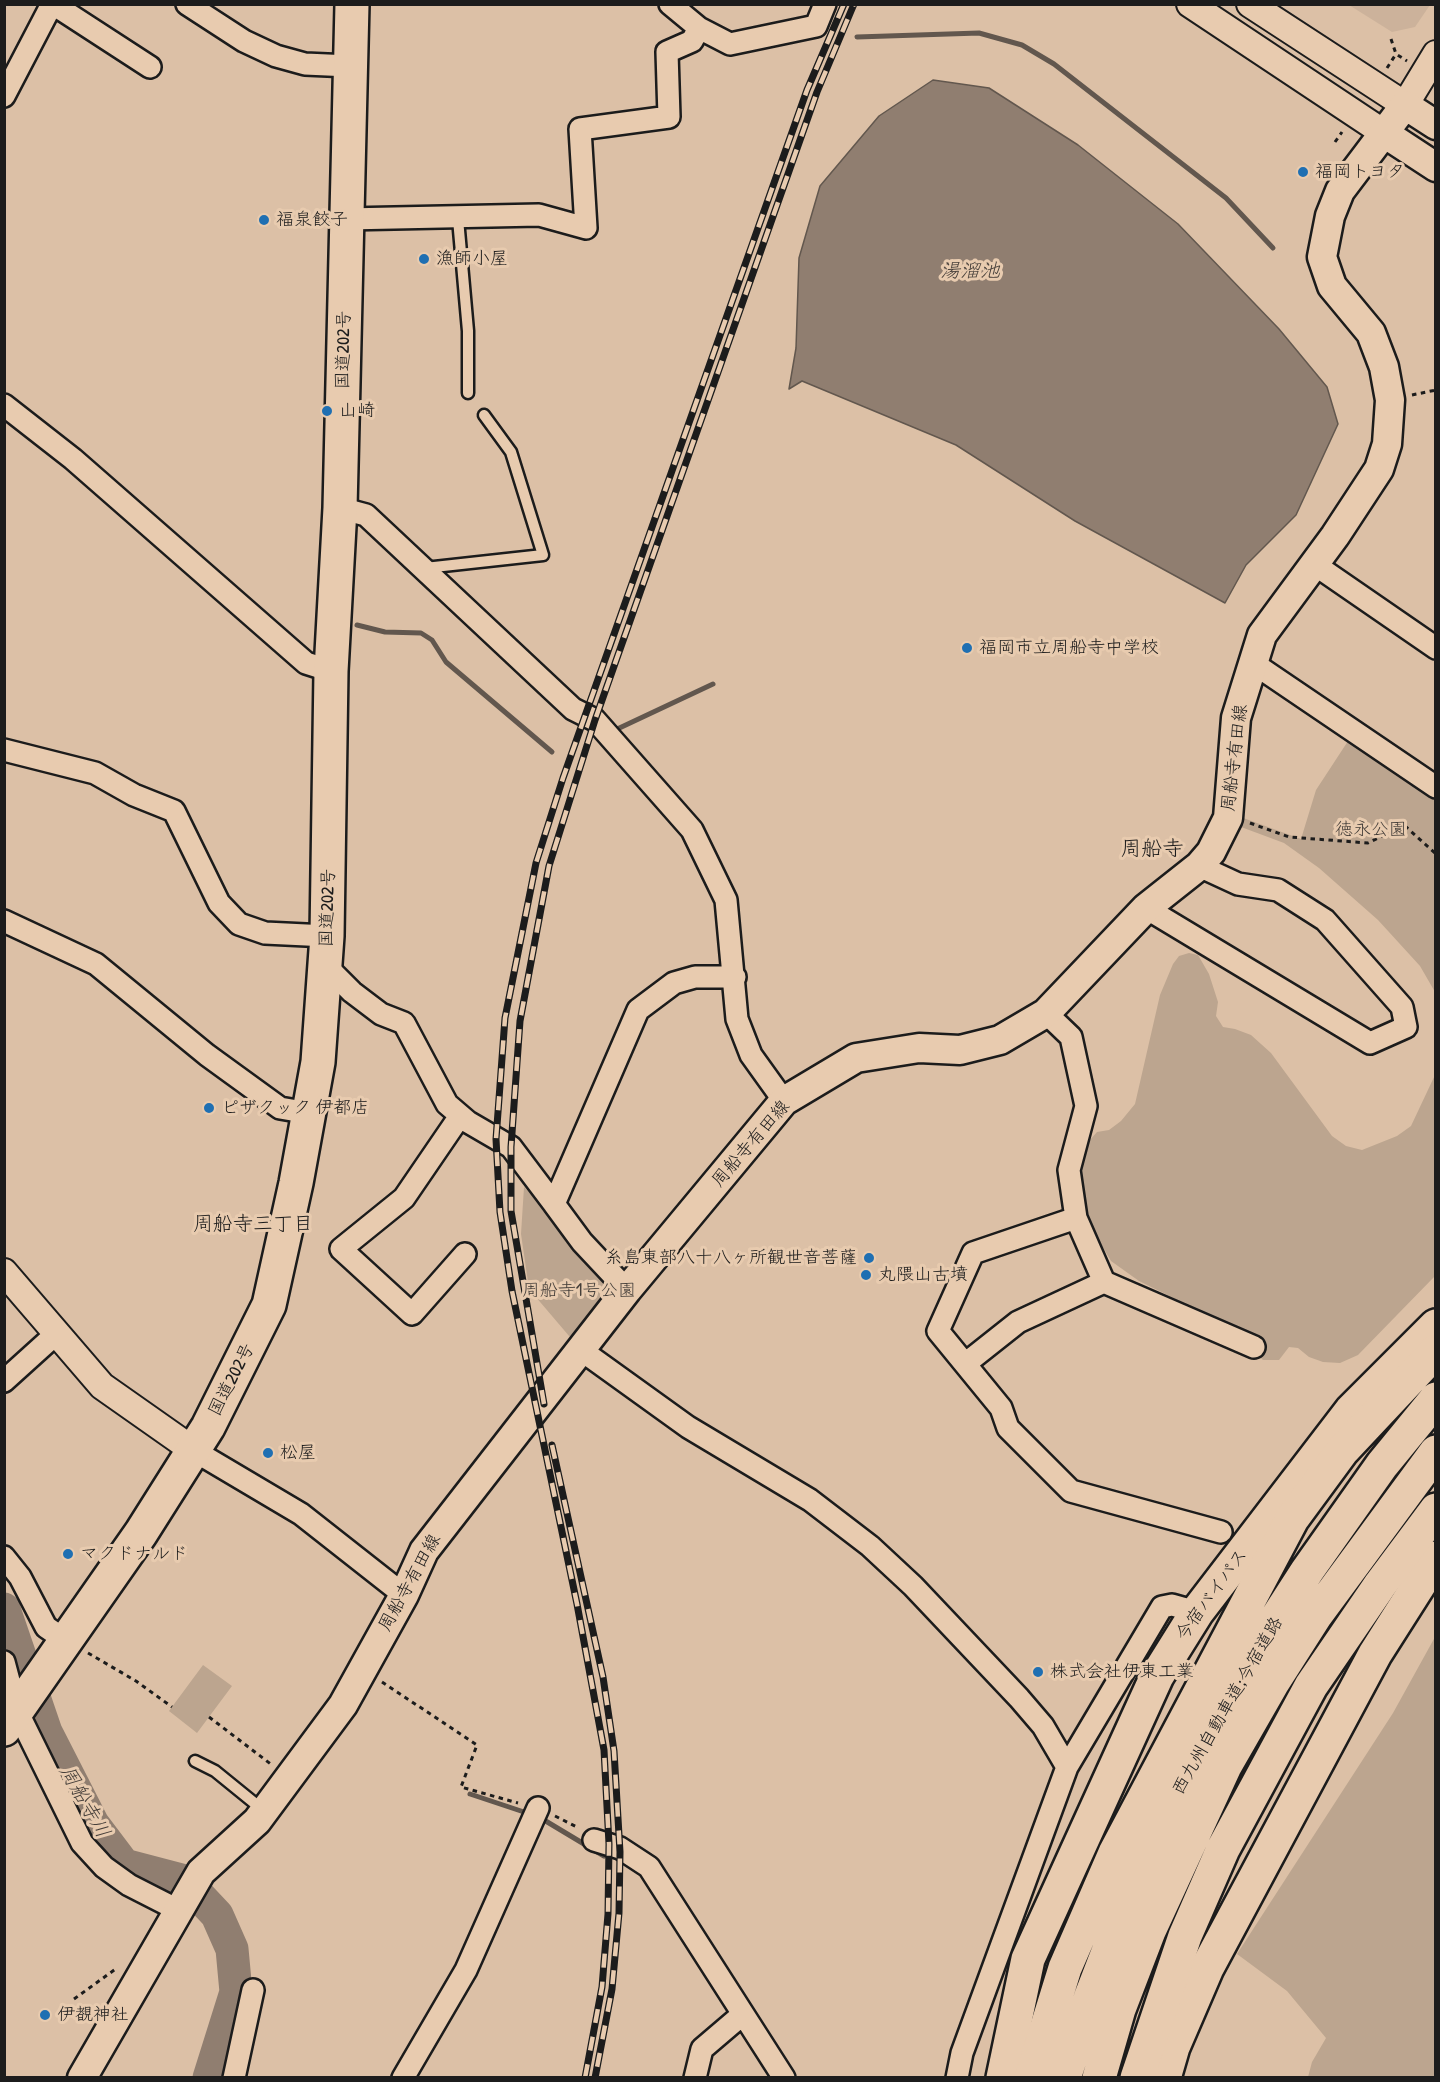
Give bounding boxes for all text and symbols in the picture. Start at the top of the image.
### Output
place label: 福岡トヨタ [1315,161,1405,183]
marker: 福岡トヨタ [1296,165,1310,179]
place label: 福泉餃子 [276,209,348,231]
marker: 福泉餃子 [257,213,271,227]
place label: 漁師小屋 [436,248,508,270]
marker: 漁師小屋 [417,252,431,266]
water label: 湯溜池 [940,260,1000,284]
street label: 国道202号 [333,310,355,390]
place label: 山崎 [339,400,375,422]
marker: 山崎 [320,404,334,418]
place label: 福岡市立周船寺中学校 [979,637,1159,659]
marker: 福岡市立周船寺中学校 [960,641,974,655]
street label: 周船寺有田線 [1218,703,1252,813]
park label: 徳永公園 [1335,819,1407,841]
district label: 周船寺 [1121,836,1183,862]
street label: 国道202号 [316,868,340,948]
street label: 周船寺有田線 [707,1096,795,1192]
place label: ピザクック 伊都店 [221,1097,369,1119]
marker: ピザクック 伊都店 [202,1101,216,1115]
district label: 周船寺三丁目 [193,1213,313,1237]
place label: 糸島東部八十八ヶ所観世音菩薩 [605,1247,857,1269]
marker: 糸島東部八十八ヶ所観世音菩薩 [862,1251,876,1265]
place label: 丸隈山古墳 [878,1264,968,1286]
marker: 丸隈山古墳 [859,1268,873,1282]
park label: 周船寺1号公園 [522,1280,636,1302]
street label: 国道202号 [204,1340,260,1420]
place label: 松屋 [280,1442,316,1464]
marker: 松屋 [261,1446,275,1460]
street label: 周船寺有田線 [374,1531,446,1635]
place label: マクドナルド [80,1543,188,1565]
street label: 今宿バイパス [1172,1545,1252,1645]
marker: マクドナルド [61,1547,75,1561]
street label: 西九州自動車道;今宿道路 [1168,1613,1288,1799]
place label: 株式会社伊東工業 [1050,1661,1194,1683]
marker: 株式会社伊東工業 [1031,1665,1045,1679]
water label: 周船寺川 [54,1761,114,1843]
place label: 伊覩神社 [57,2004,129,2026]
marker: 伊覩神社 [38,2008,52,2022]

